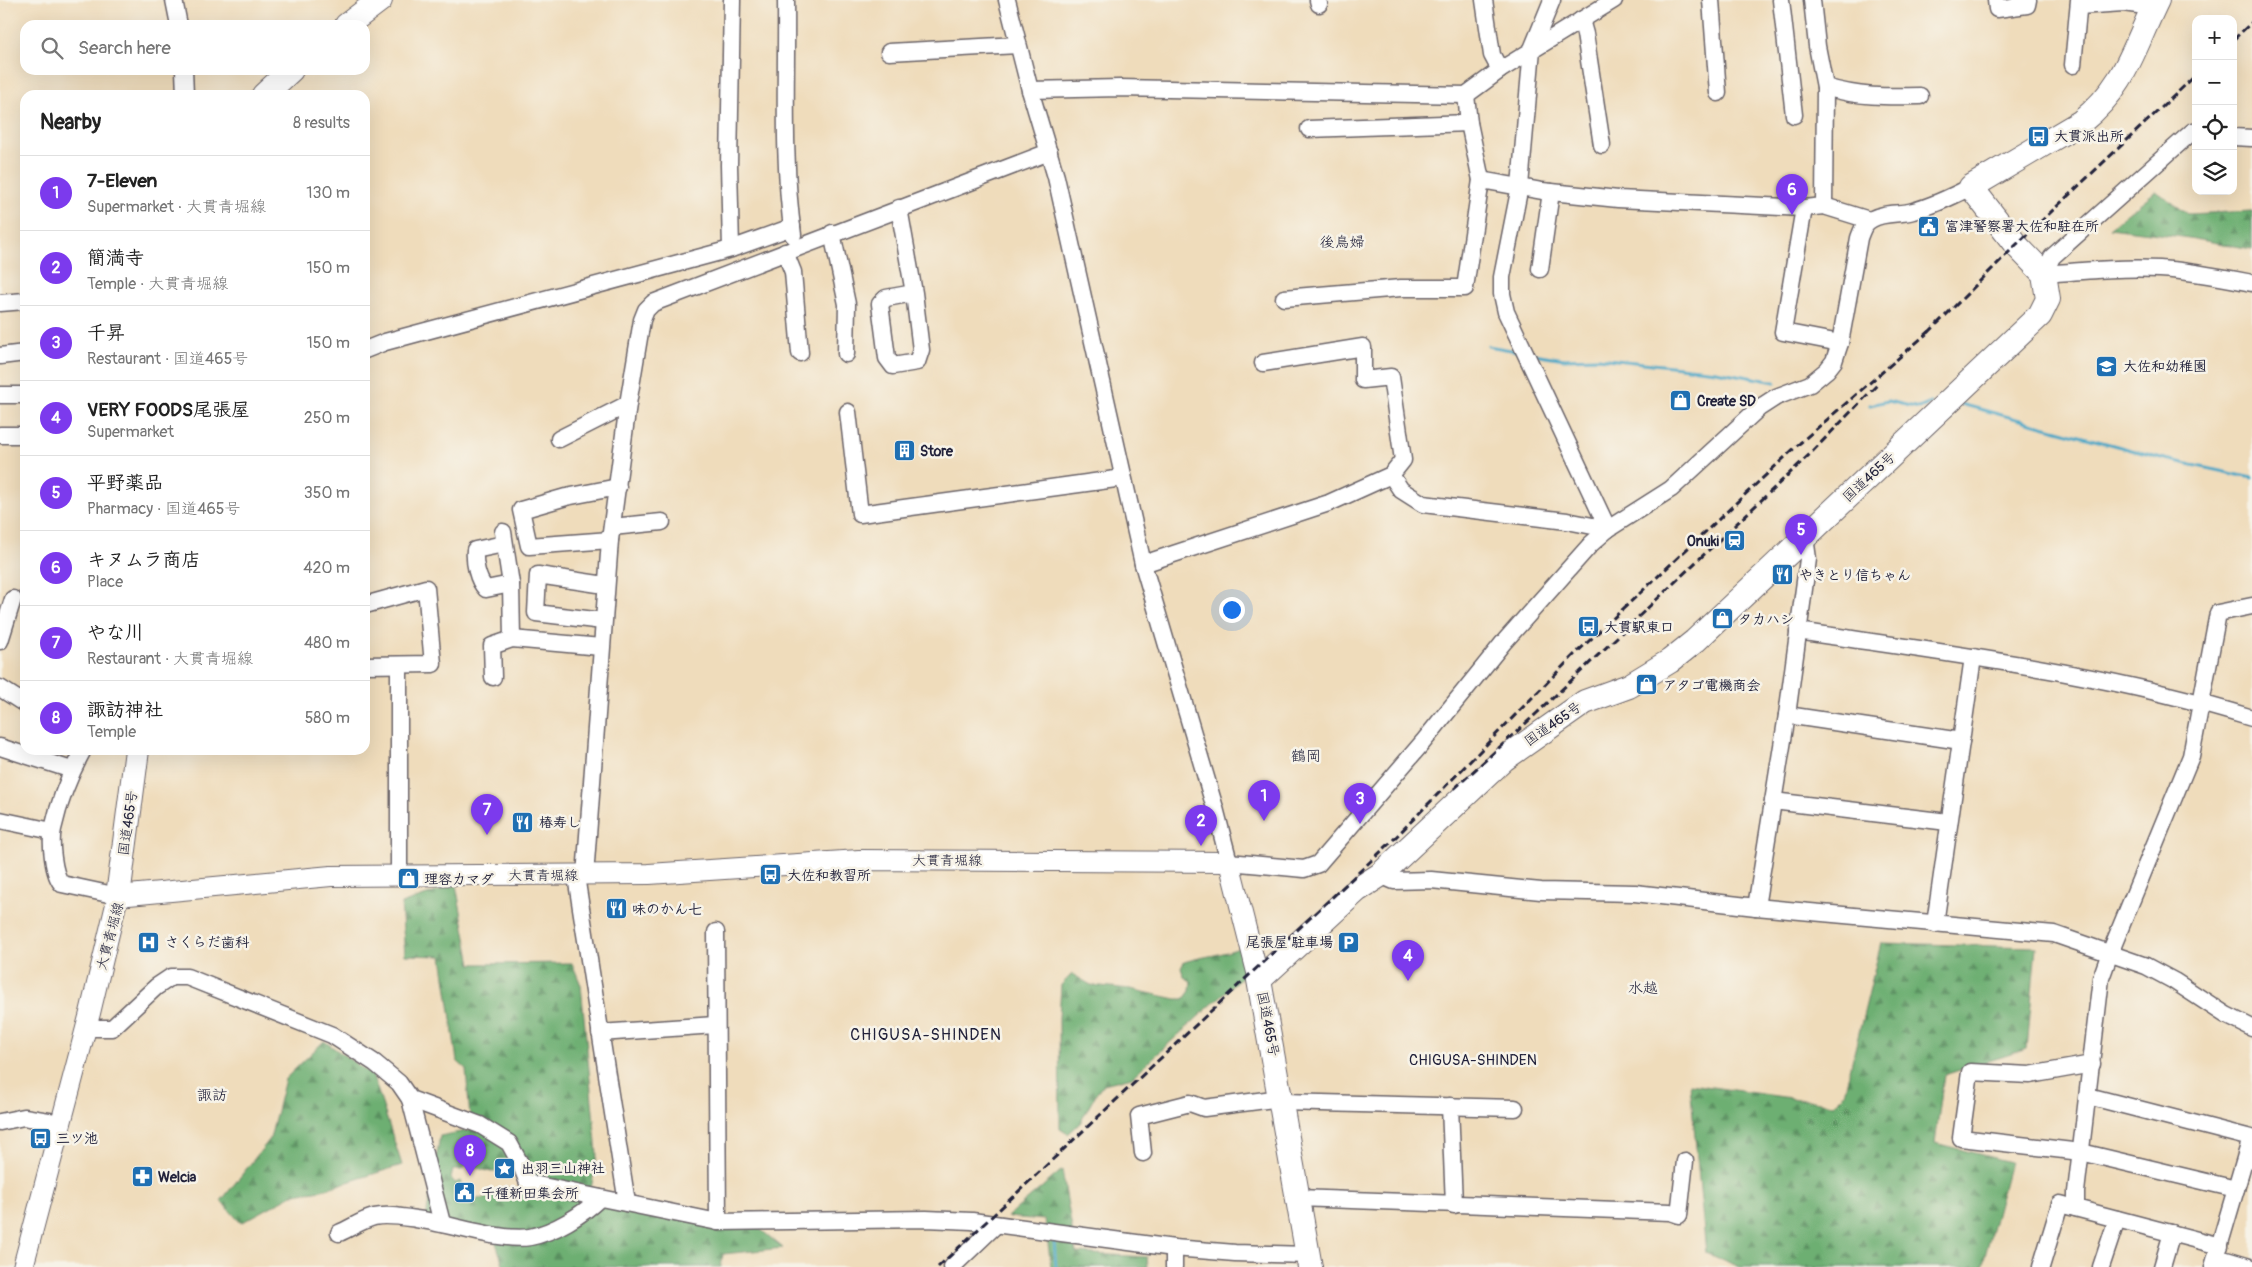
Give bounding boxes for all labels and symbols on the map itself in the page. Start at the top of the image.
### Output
bus stop icon: 大貫派出所 [2026,124,2050,148]
place label: 大貫派出所 [2054,128,2124,145]
pin: 6 [1776,174,1808,215]
public building icon: 富津警察署大佐和駐在所 [1917,214,1941,238]
place label: 富津警察署大佐和駐在所 [1945,218,2099,235]
district label: 後鳥婦 [1319,233,1365,252]
school or university icon: 大佐和幼稚園 [2095,354,2119,378]
place label: 大佐和幼稚園 [2123,358,2207,375]
shop icon: Create SD [1669,389,1693,413]
place label: Create SD [1697,393,1756,410]
building icon: Store [892,439,916,463]
place label: Store [920,443,954,460]
street label: 国道465号 [1839,448,1899,506]
pin: 5 [1785,514,1817,555]
station icon: Onuki [1723,529,1747,553]
place label: Onuki [1687,533,1720,550]
restaurant icon: やきとり信ちゃん [1771,563,1795,587]
place label: やきとり信ちゃん [1799,567,1911,584]
your location [1219,597,1245,623]
shop icon: タカハシ [1710,607,1734,631]
place label: タカハシ [1738,611,1794,628]
bus stop icon: 大貫駅東口 [1576,615,1600,639]
place label: 大貫駅東口 [1604,619,1674,636]
shop icon: アタゴ電機商会 [1635,673,1659,697]
place label: アタゴ電機商会 [1663,677,1760,694]
street label: 国道465号 [1521,698,1585,750]
district label: 鶴岡 [1291,747,1321,766]
pin: 1 [1248,780,1280,821]
pin: 3 [1344,783,1376,824]
street label: 国道465号 [115,789,141,857]
pin: 7 [471,794,503,835]
pin: 2 [1185,805,1217,846]
restaurant icon: 椿寿し [511,810,535,834]
place label: 椿寿し [539,814,581,831]
street label: 大貫青堀線 [912,852,982,869]
bus stop icon: 大佐和教習所 [759,863,783,887]
shop icon: 理容カマダ [396,867,420,891]
street label: 大貫青堀線 [508,867,578,884]
place label: 大佐和教習所 [787,867,871,884]
place label: 理容カマダ [424,871,494,888]
restaurant icon: 味のかん七 [604,897,628,921]
street label: 大貫青堀線 [93,900,127,972]
place label: 味のかん七 [632,901,702,918]
hospital icon: さくらだ歯科 [137,930,161,954]
parking icon: 尾張屋 駐車場 [1337,930,1361,954]
place label: さくらだ歯科 [165,934,250,951]
place label: 尾張屋 駐車場 [1246,934,1333,951]
pin: 4 [1392,940,1424,981]
district label: 水越 [1628,979,1658,998]
street label: 国道465号 [1253,990,1283,1058]
district label: CHIGUSA-SHINDEN [850,1025,1002,1045]
district label: CHIGUSA-SHINDEN [1409,1051,1537,1070]
district label: 諏訪 [197,1086,227,1105]
bus stop icon: 三ツ池 [28,1126,52,1150]
place label: 三ツ池 [56,1130,98,1147]
pin: 8 [454,1135,486,1176]
place icon: 出羽三山神社 [493,1156,517,1180]
place label: 出羽三山神社 [521,1160,605,1177]
pharmacy icon: Welcia [130,1165,154,1189]
place label: Welcia [158,1169,197,1186]
public building icon: 千種新田集会所 [453,1181,477,1205]
place label: 千種新田集会所 [481,1185,579,1202]

